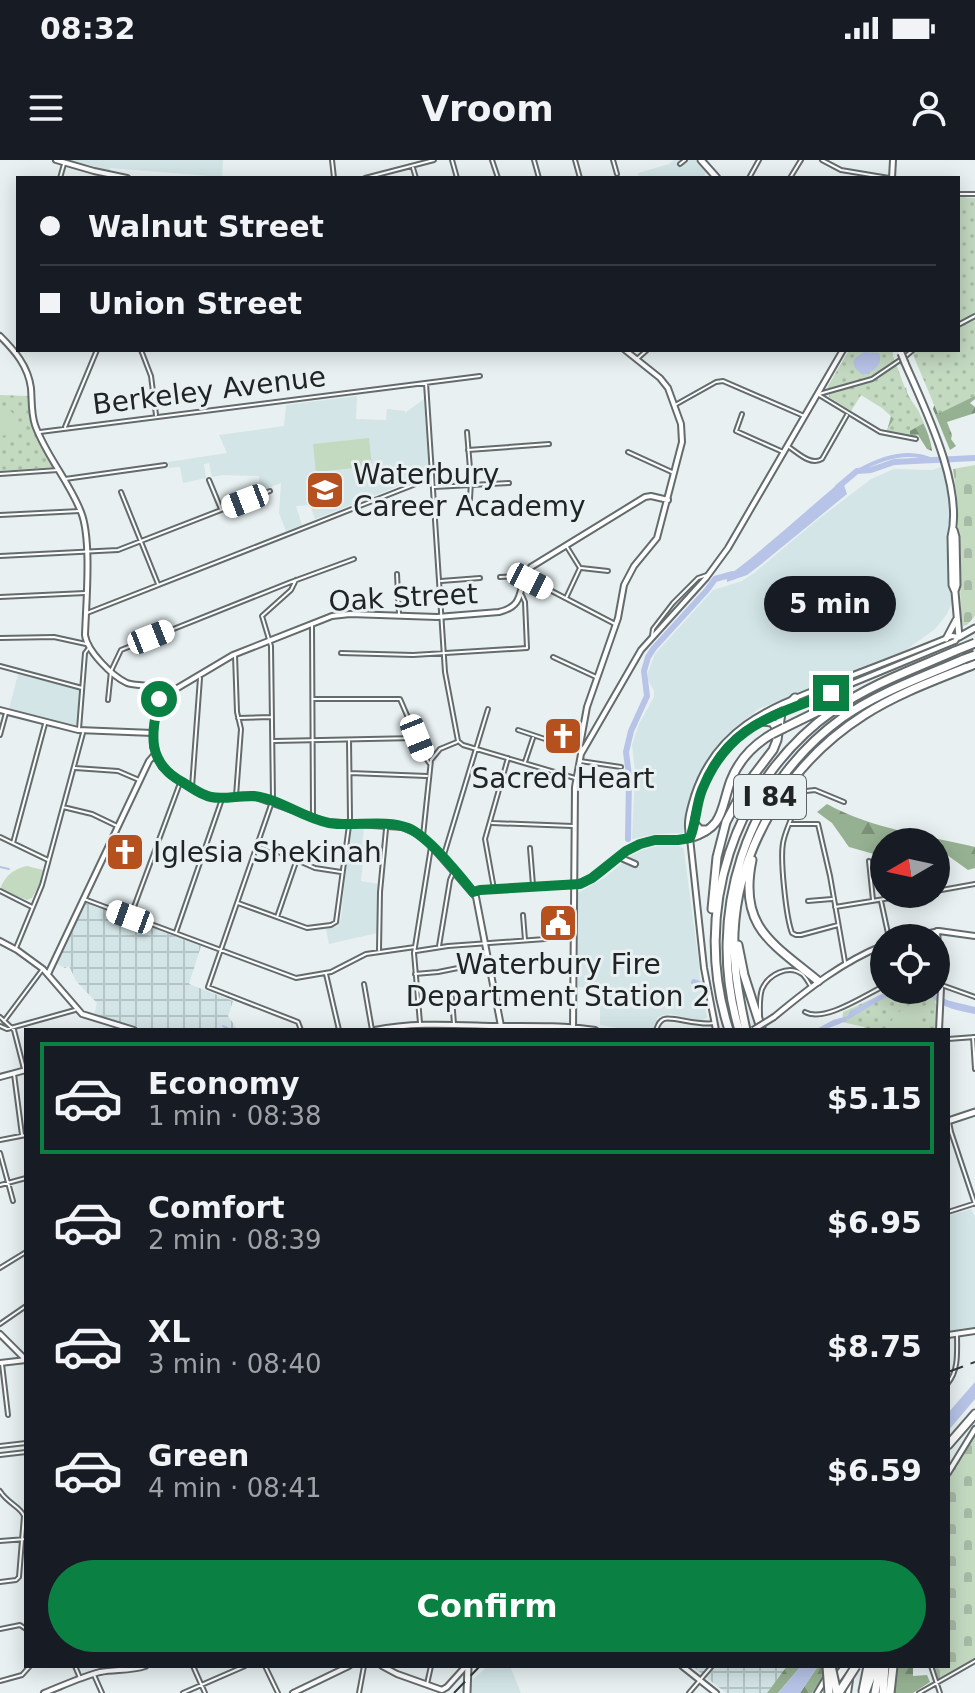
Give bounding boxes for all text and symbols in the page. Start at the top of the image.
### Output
text: 08:32 [40,11,136,46]
icon: menu [24,86,68,130]
icon: person [907,86,951,130]
text: Vroom [421,88,554,129]
text: Walnut Street [88,209,324,244]
text: Union Street [88,286,302,321]
street label: Berkeley Avenue [90,360,328,421]
place label: Waterbury Career Academy [353,458,586,523]
school or university icon: Waterbury Career Academy [304,469,346,511]
car [218,481,272,521]
car [503,559,557,603]
street label: Oak Street [328,577,478,618]
callout: 5 min [765,577,897,633]
text: 5 min [789,589,871,619]
car [124,617,178,657]
route end [813,675,849,711]
route start [141,681,177,717]
car [397,711,437,765]
church icon: Sacred Heart [542,715,584,757]
place label: Sacred Heart [471,762,655,795]
road number: I 84 [734,775,806,819]
north arrow [870,828,950,908]
map controls [870,828,950,1004]
church icon: Iglesia Shekinah [104,831,146,873]
place label: Iglesia Shekinah [153,836,382,869]
car [103,898,157,936]
public building icon: Waterbury Fire Department Station 2 [537,902,579,944]
button: locate [870,924,950,1004]
place label: Waterbury Fire Department Station 2 [406,948,710,1013]
icon: car [52,1062,124,1134]
text: Economy [148,1066,300,1101]
text: $5.15 [827,1081,922,1116]
text: 1 min · 08:38 [148,1101,322,1131]
icon: car [52,1186,124,1258]
text: Comfort [148,1190,285,1225]
text: $6.95 [827,1205,922,1240]
text: 2 min · 08:39 [148,1225,322,1255]
icon: car [52,1310,124,1382]
text: XL [148,1314,190,1349]
text: $8.75 [827,1329,922,1364]
text: 3 min · 08:40 [148,1349,322,1379]
icon: car [52,1434,124,1506]
text: Green [148,1438,249,1473]
text: $6.59 [827,1453,922,1488]
text: 4 min · 08:41 [148,1473,322,1503]
button: Confirm [48,1560,926,1652]

